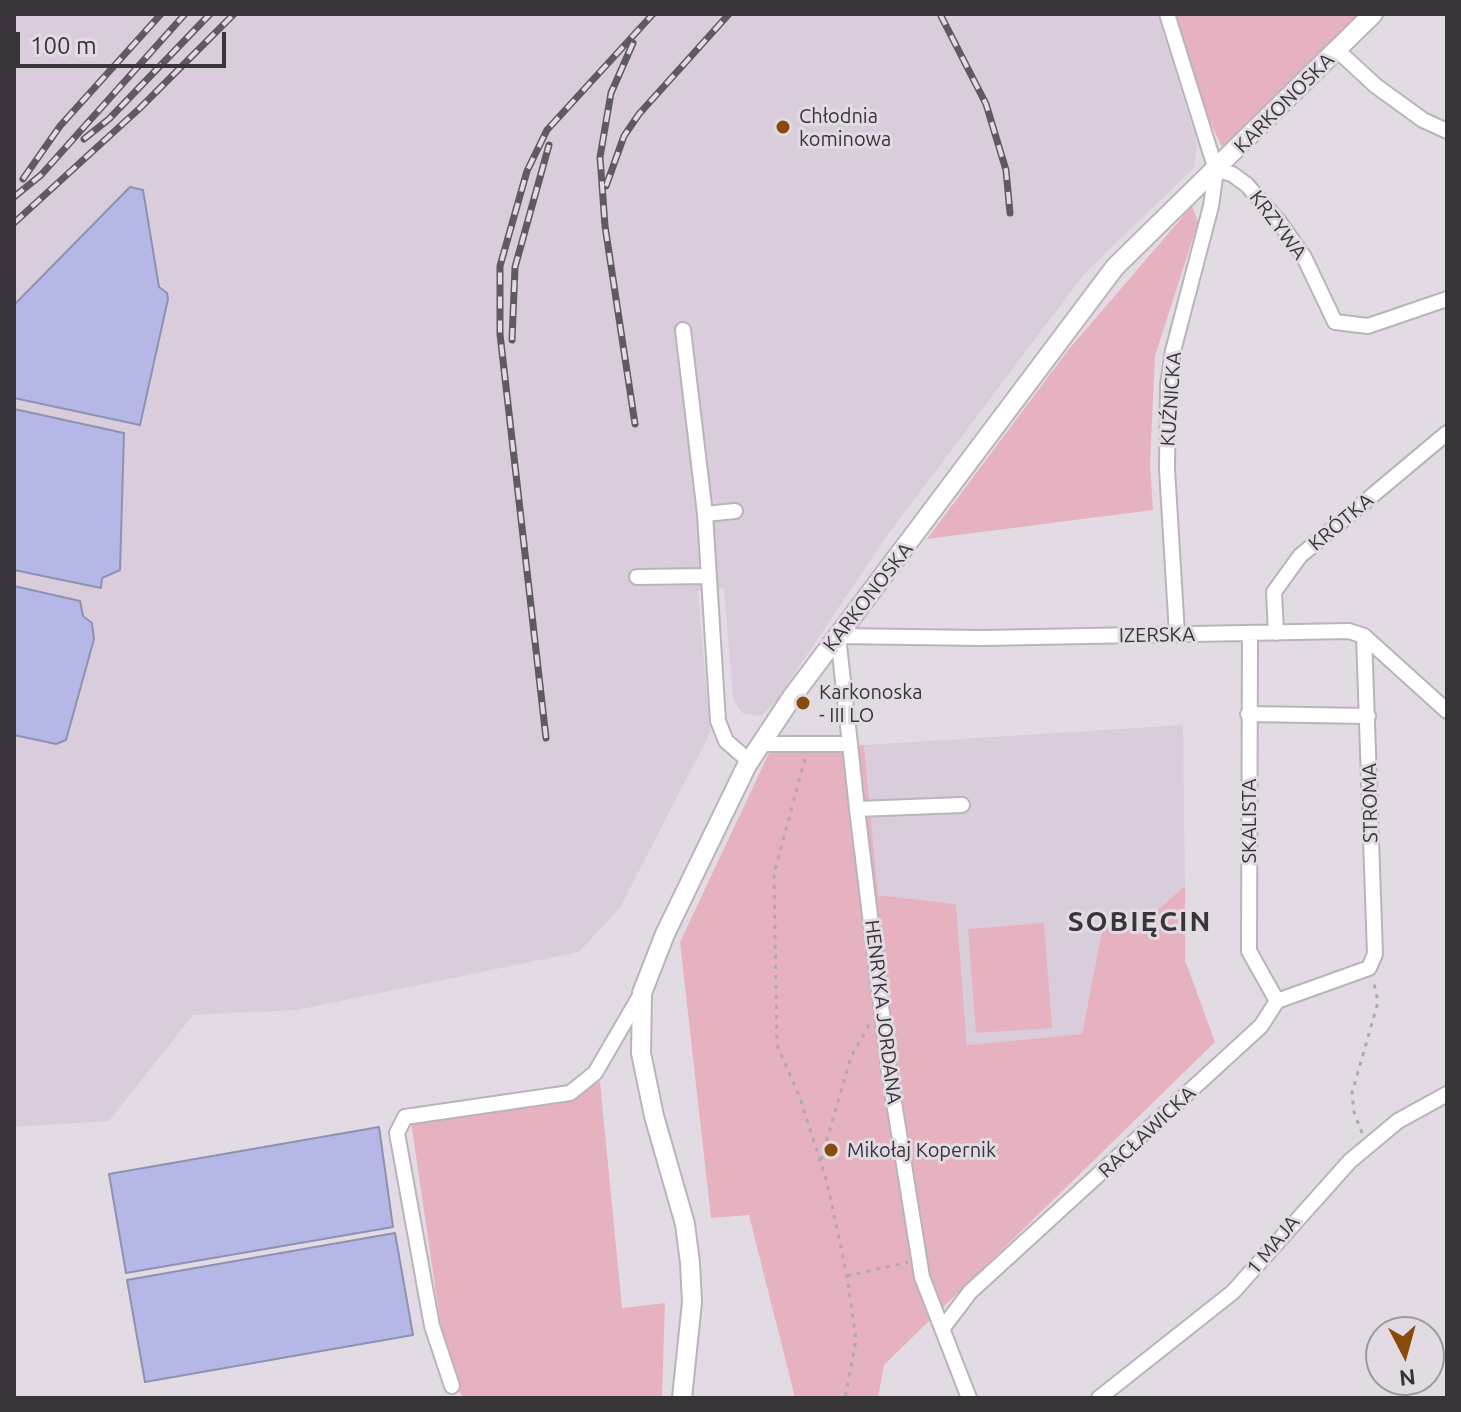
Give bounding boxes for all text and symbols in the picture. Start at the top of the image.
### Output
scale bar [20,16,230,66]
text: 100 m [30,32,97,59]
street label: KARKONOSKA [1229,48,1339,158]
place label: Chłodnia kominowa [799,104,891,151]
marker: Chłodnia kominowa [774,118,792,136]
street label: KRZYWA [1244,186,1312,264]
street label: KUŹNICKA [1156,351,1186,447]
street label: KRÓTKA [1304,488,1378,556]
street label: KARKONOSKA [818,538,918,656]
street label: IZERSKA [1119,622,1195,648]
place label: Karkonoska - III LO [819,680,923,727]
marker: Karkonoska - III LO [794,694,812,712]
street label: STROMA [1357,763,1383,843]
street label: SKALISTA [1237,778,1261,864]
district label: SOBIĘCIN [1068,905,1212,939]
street label: HENRYKA JORDANA [860,918,906,1106]
street label: RACŁAWICKA [1094,1081,1200,1183]
place label: Mikołaj Kopernik [847,1138,996,1162]
marker: Mikołaj Kopernik [822,1141,840,1159]
street label: 1 MAJA [1241,1211,1305,1279]
north arrow [1365,1316,1445,1396]
text: N [1398,1365,1417,1392]

